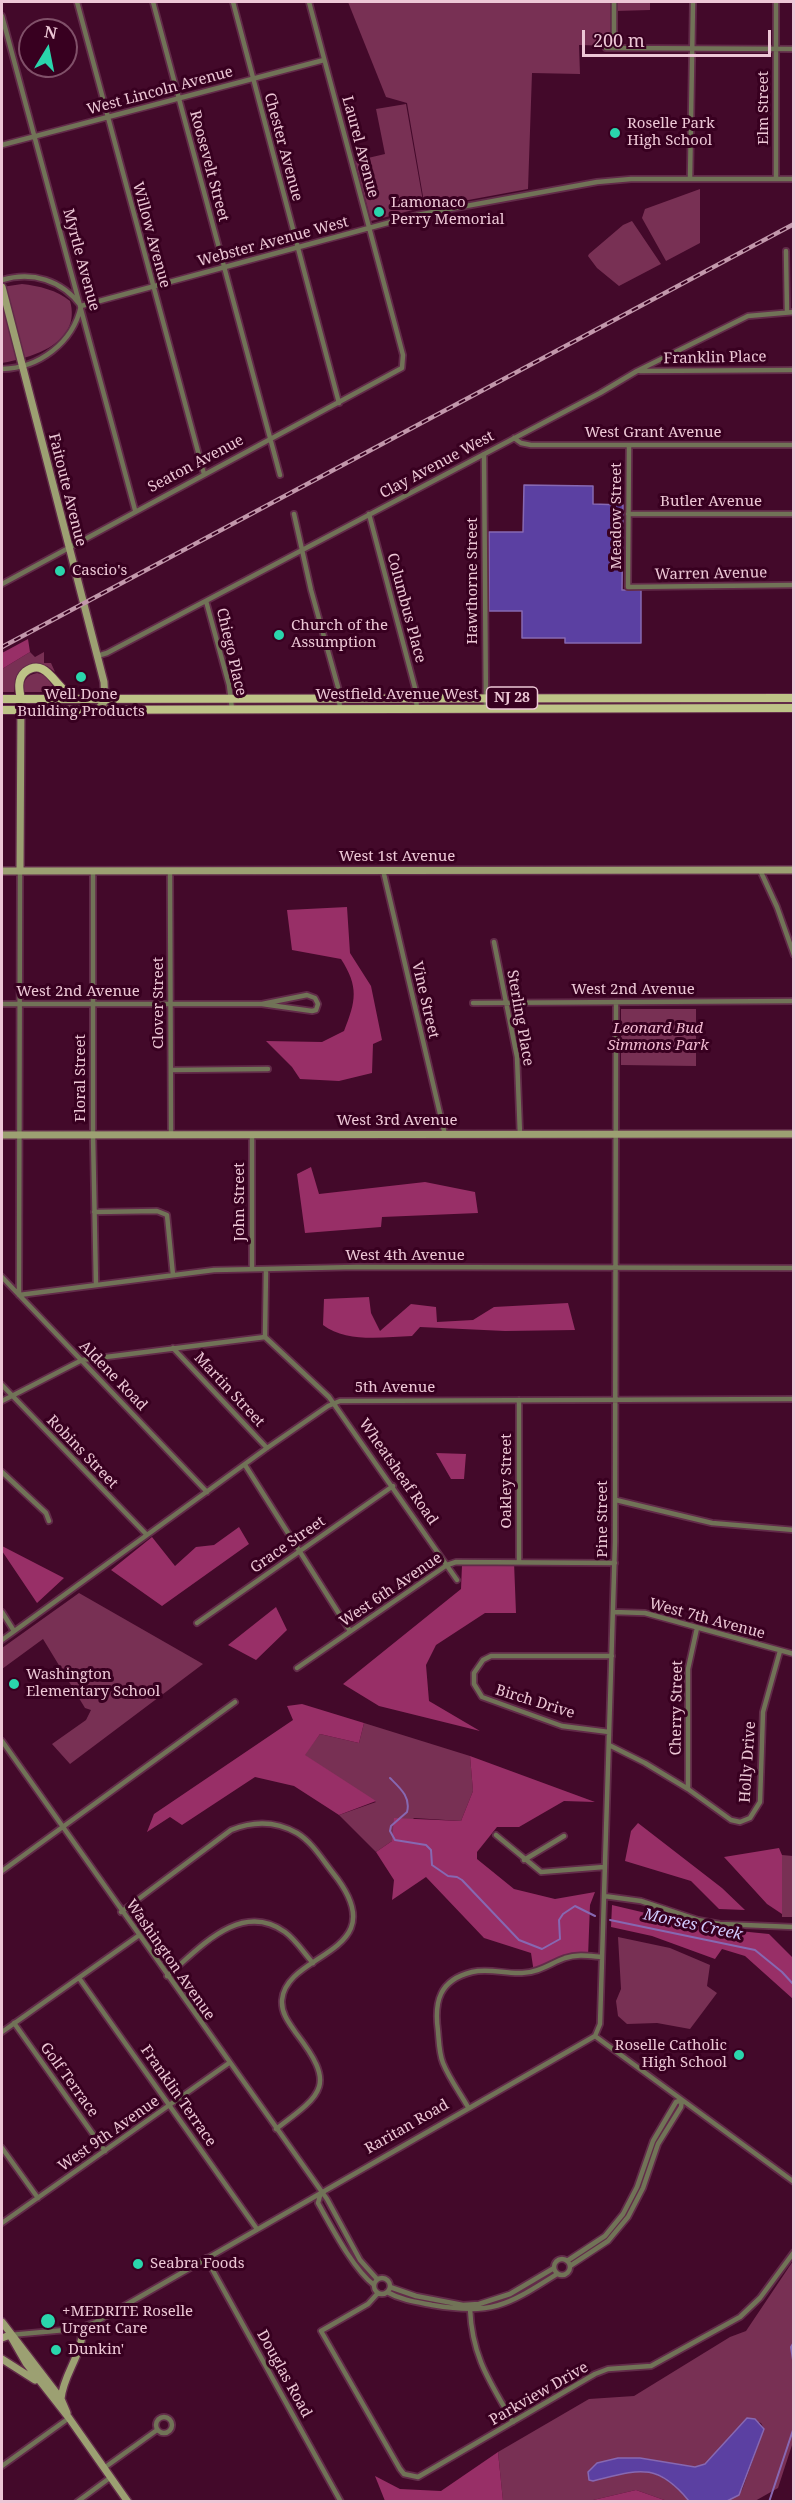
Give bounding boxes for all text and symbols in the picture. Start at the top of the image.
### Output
north arrow [18,18,78,78]
scale bar [585,18,774,56]
text: N [43,20,59,44]
text: 200 m [593,28,645,52]
street label: West Lincoln Avenue [85,63,235,119]
street label: Elm Street [755,71,773,145]
street label: Chester Avenue [260,91,306,203]
street label: Laurel Avenue [338,94,382,200]
street label: Roosevelt Street [186,108,232,224]
place label: Roselle Park High School [627,115,715,150]
marker: Roselle Park High School [608,126,622,140]
street label: Willow Avenue [128,180,174,290]
place label: Lamonaco Perry Memorial [391,194,504,229]
marker: Lamonaco Perry Memorial [372,205,386,219]
street label: Myrtle Avenue [59,207,103,313]
street label: Webster Avenue West [196,213,350,271]
street label: Franklin Place [663,348,767,368]
street label: West Grant Avenue [584,424,722,442]
street label: Clay Avenue West [377,427,497,503]
street label: Seaton Avenue [145,431,247,497]
street label: Faitoute Avenue [44,432,90,548]
street label: Meadow Street [608,462,626,570]
street label: Butler Avenue [660,493,762,511]
street label: Hawthorne Street [464,517,482,645]
street label: Columbus Place [383,551,429,665]
place label: Cascio's [72,562,127,580]
marker: Cascio's [53,564,67,578]
street label: Warren Avenue [655,564,767,584]
street label: Chiego Place [212,606,250,698]
place label: Church of the Assumption [291,617,388,652]
marker: Church of the Assumption [272,628,286,642]
marker: Well Done Building Products [74,670,88,684]
place label: Well Done Building Products [17,686,145,721]
street label: Westfield Avenue West [316,686,478,704]
road number: NJ 28 [486,687,538,709]
street label: West 1st Avenue [339,848,455,866]
street label: Clover Street [150,957,168,1049]
street label: Vine Street [407,960,443,1040]
street label: Sterling Place [503,969,537,1067]
street label: West 2nd Avenue [571,981,695,999]
street label: West 2nd Avenue [16,983,140,1001]
park label: Leonard Bud Simmons Park [607,1020,709,1055]
street label: Floral Street [72,1034,90,1122]
street label: West 3rd Avenue [337,1112,457,1130]
street label: John Street [231,1163,249,1241]
street label: West 4th Avenue [345,1247,465,1265]
street label: Aldene Road [75,1337,151,1415]
street label: Martin Street [190,1349,268,1431]
street label: 5th Avenue [355,1379,435,1397]
street label: Robins Street [43,1412,121,1492]
street label: Wheatsheaf Road [355,1416,441,1528]
street label: Oakley Street [498,1433,516,1529]
street label: Pine Street [594,1480,612,1558]
street label: Grace Street [247,1513,329,1577]
street label: West 6th Avenue [336,1549,446,1631]
street label: West 7th Avenue [647,1595,767,1643]
street label: Cherry Street [667,1660,687,1756]
place label: Washington Elementary School [26,1666,160,1701]
marker: Washington Elementary School [7,1677,21,1691]
street label: Birch Drive [493,1681,577,1723]
street label: Holly Drive [736,1721,760,1803]
street label: Washington Avenue [122,1896,218,2024]
water label: Morses Creek [642,1905,744,1945]
place label: Roselle Catholic High School [615,2037,727,2072]
street label: Golf Terrace [36,2039,102,2121]
street label: Franklin Terrace [136,2042,220,2150]
marker: Roselle Catholic High School [732,2048,746,2062]
street label: West 9th Avenue [55,2092,163,2176]
street label: Raritan Road [362,2096,452,2158]
place label: Seabra Foods [150,2255,244,2273]
marker: Seabra Foods [131,2257,145,2271]
place label: +MEDRITE Roselle Urgent Care [62,2303,193,2338]
marker: +MEDRITE Roselle Urgent Care [39,2312,57,2330]
street label: Douglas Road [253,2327,315,2421]
place label: Dunkin' [68,2341,124,2359]
marker: Dunkin' [49,2343,63,2357]
street label: Parkview Drive [486,2358,592,2430]

